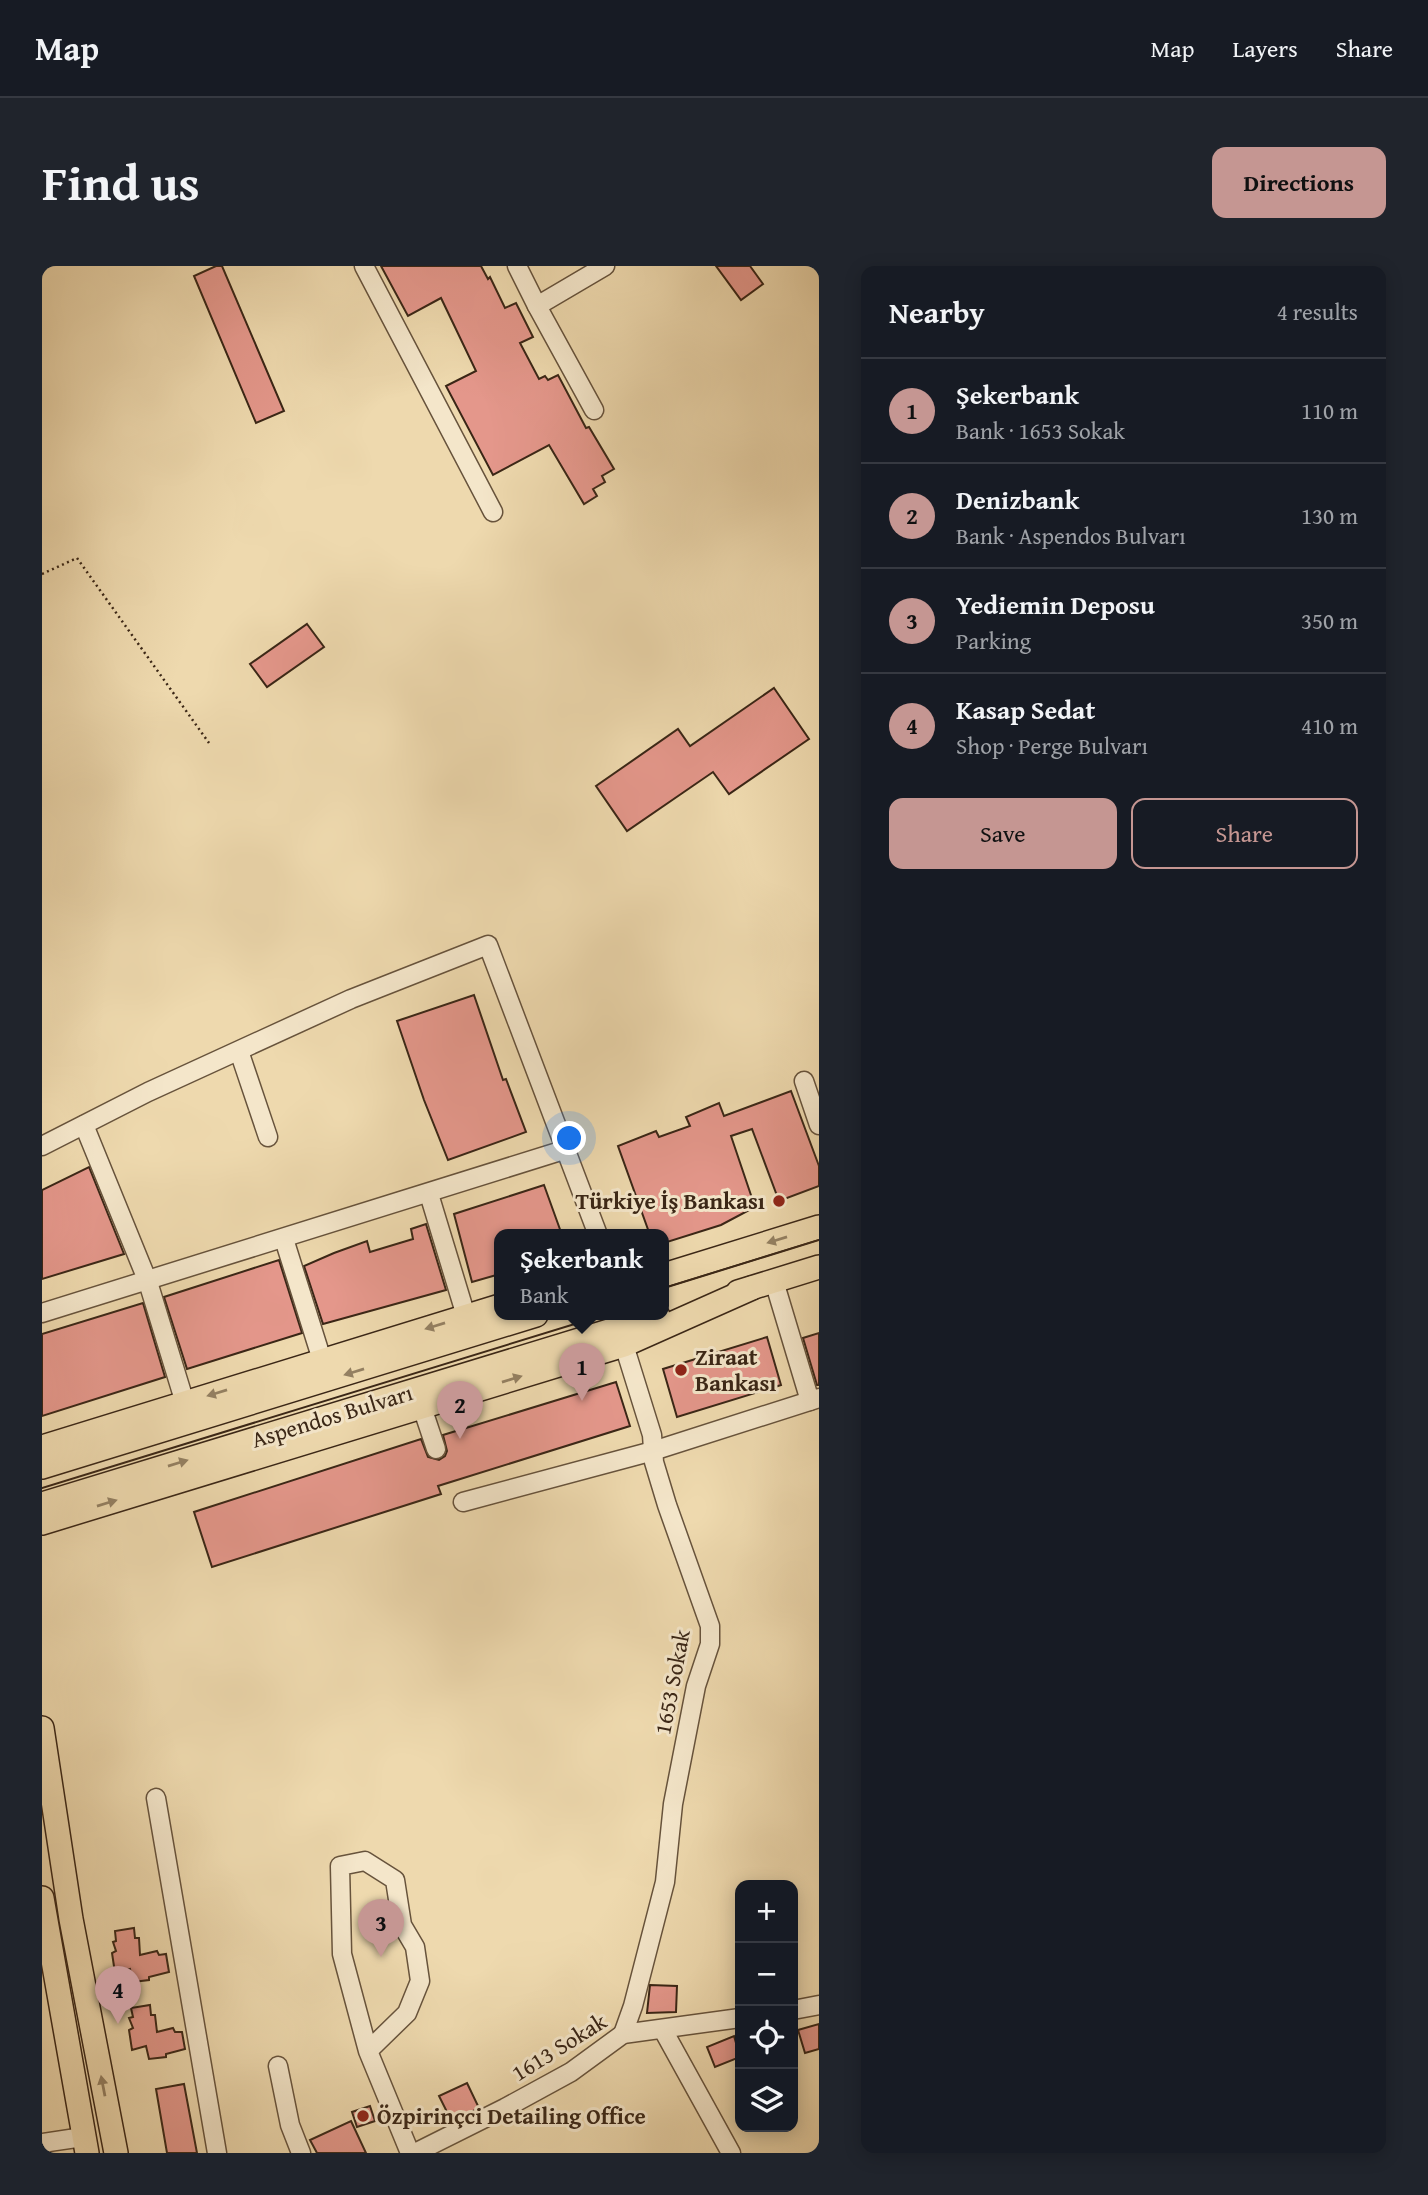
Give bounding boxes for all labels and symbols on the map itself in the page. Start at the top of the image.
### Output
your location [552,1121,586,1155]
place label: Türkiye İş Bankası [576,1184,765,1217]
marker: Türkiye İş Bankası [771,1193,787,1209]
one-way arrow [767,1235,788,1245]
one-way arrow [424,1322,445,1332]
place label: Ziraat Bankası [695,1340,776,1399]
pin: 1 [559,1343,605,1401]
marker: Ziraat Bankası [673,1362,689,1378]
one-way arrow [343,1367,364,1377]
one-way arrow [502,1374,523,1384]
street label: Aspendos Bulvarı [247,1375,417,1456]
pin: 2 [437,1381,483,1439]
one-way arrow [206,1388,227,1398]
one-way arrow [167,1458,188,1468]
one-way arrow [97,1498,118,1508]
street label: 1653 Sokak [645,1626,698,1737]
pin: 3 [358,1899,404,1957]
pin: 4 [95,1966,141,2024]
street label: 1613 Sokak [505,2004,613,2089]
one-way arrow [97,2075,108,2097]
place label: Özpirinçci Detailing Office [377,2099,646,2132]
marker: Özpirinçci Detailing Office [355,2108,371,2124]

